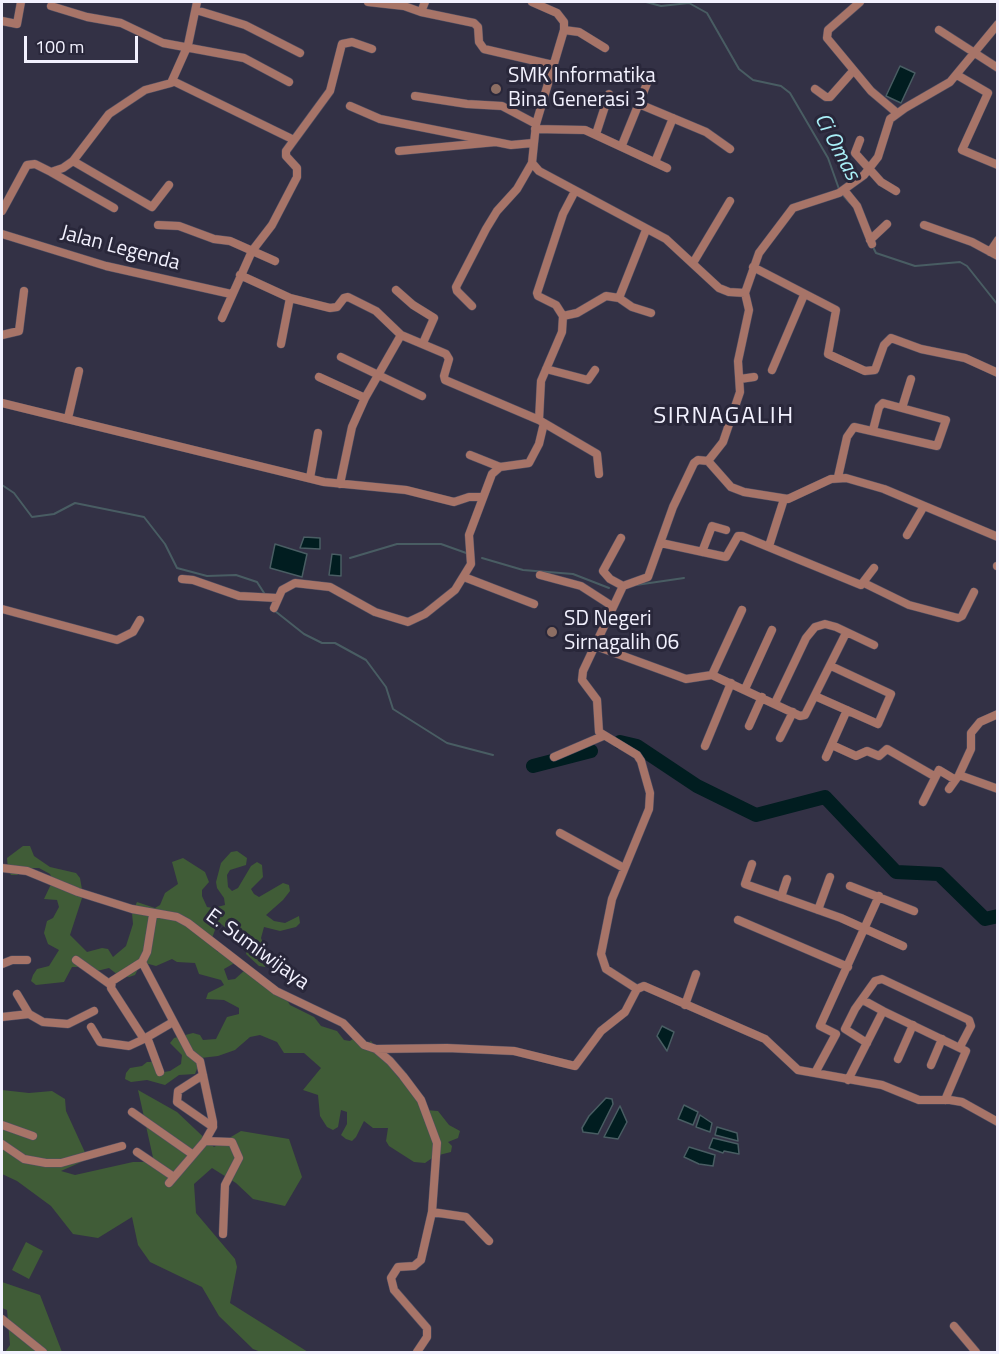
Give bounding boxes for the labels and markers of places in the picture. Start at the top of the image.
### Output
place label: SMK Informatika Bina Generasi 3 [508,64,656,114]
marker: SMK Informatika Bina Generasi 3 [489,82,503,96]
place label: SD Negeri Sirnagalih 06 [564,607,679,657]
marker: SD Negeri Sirnagalih 06 [545,625,559,639]

